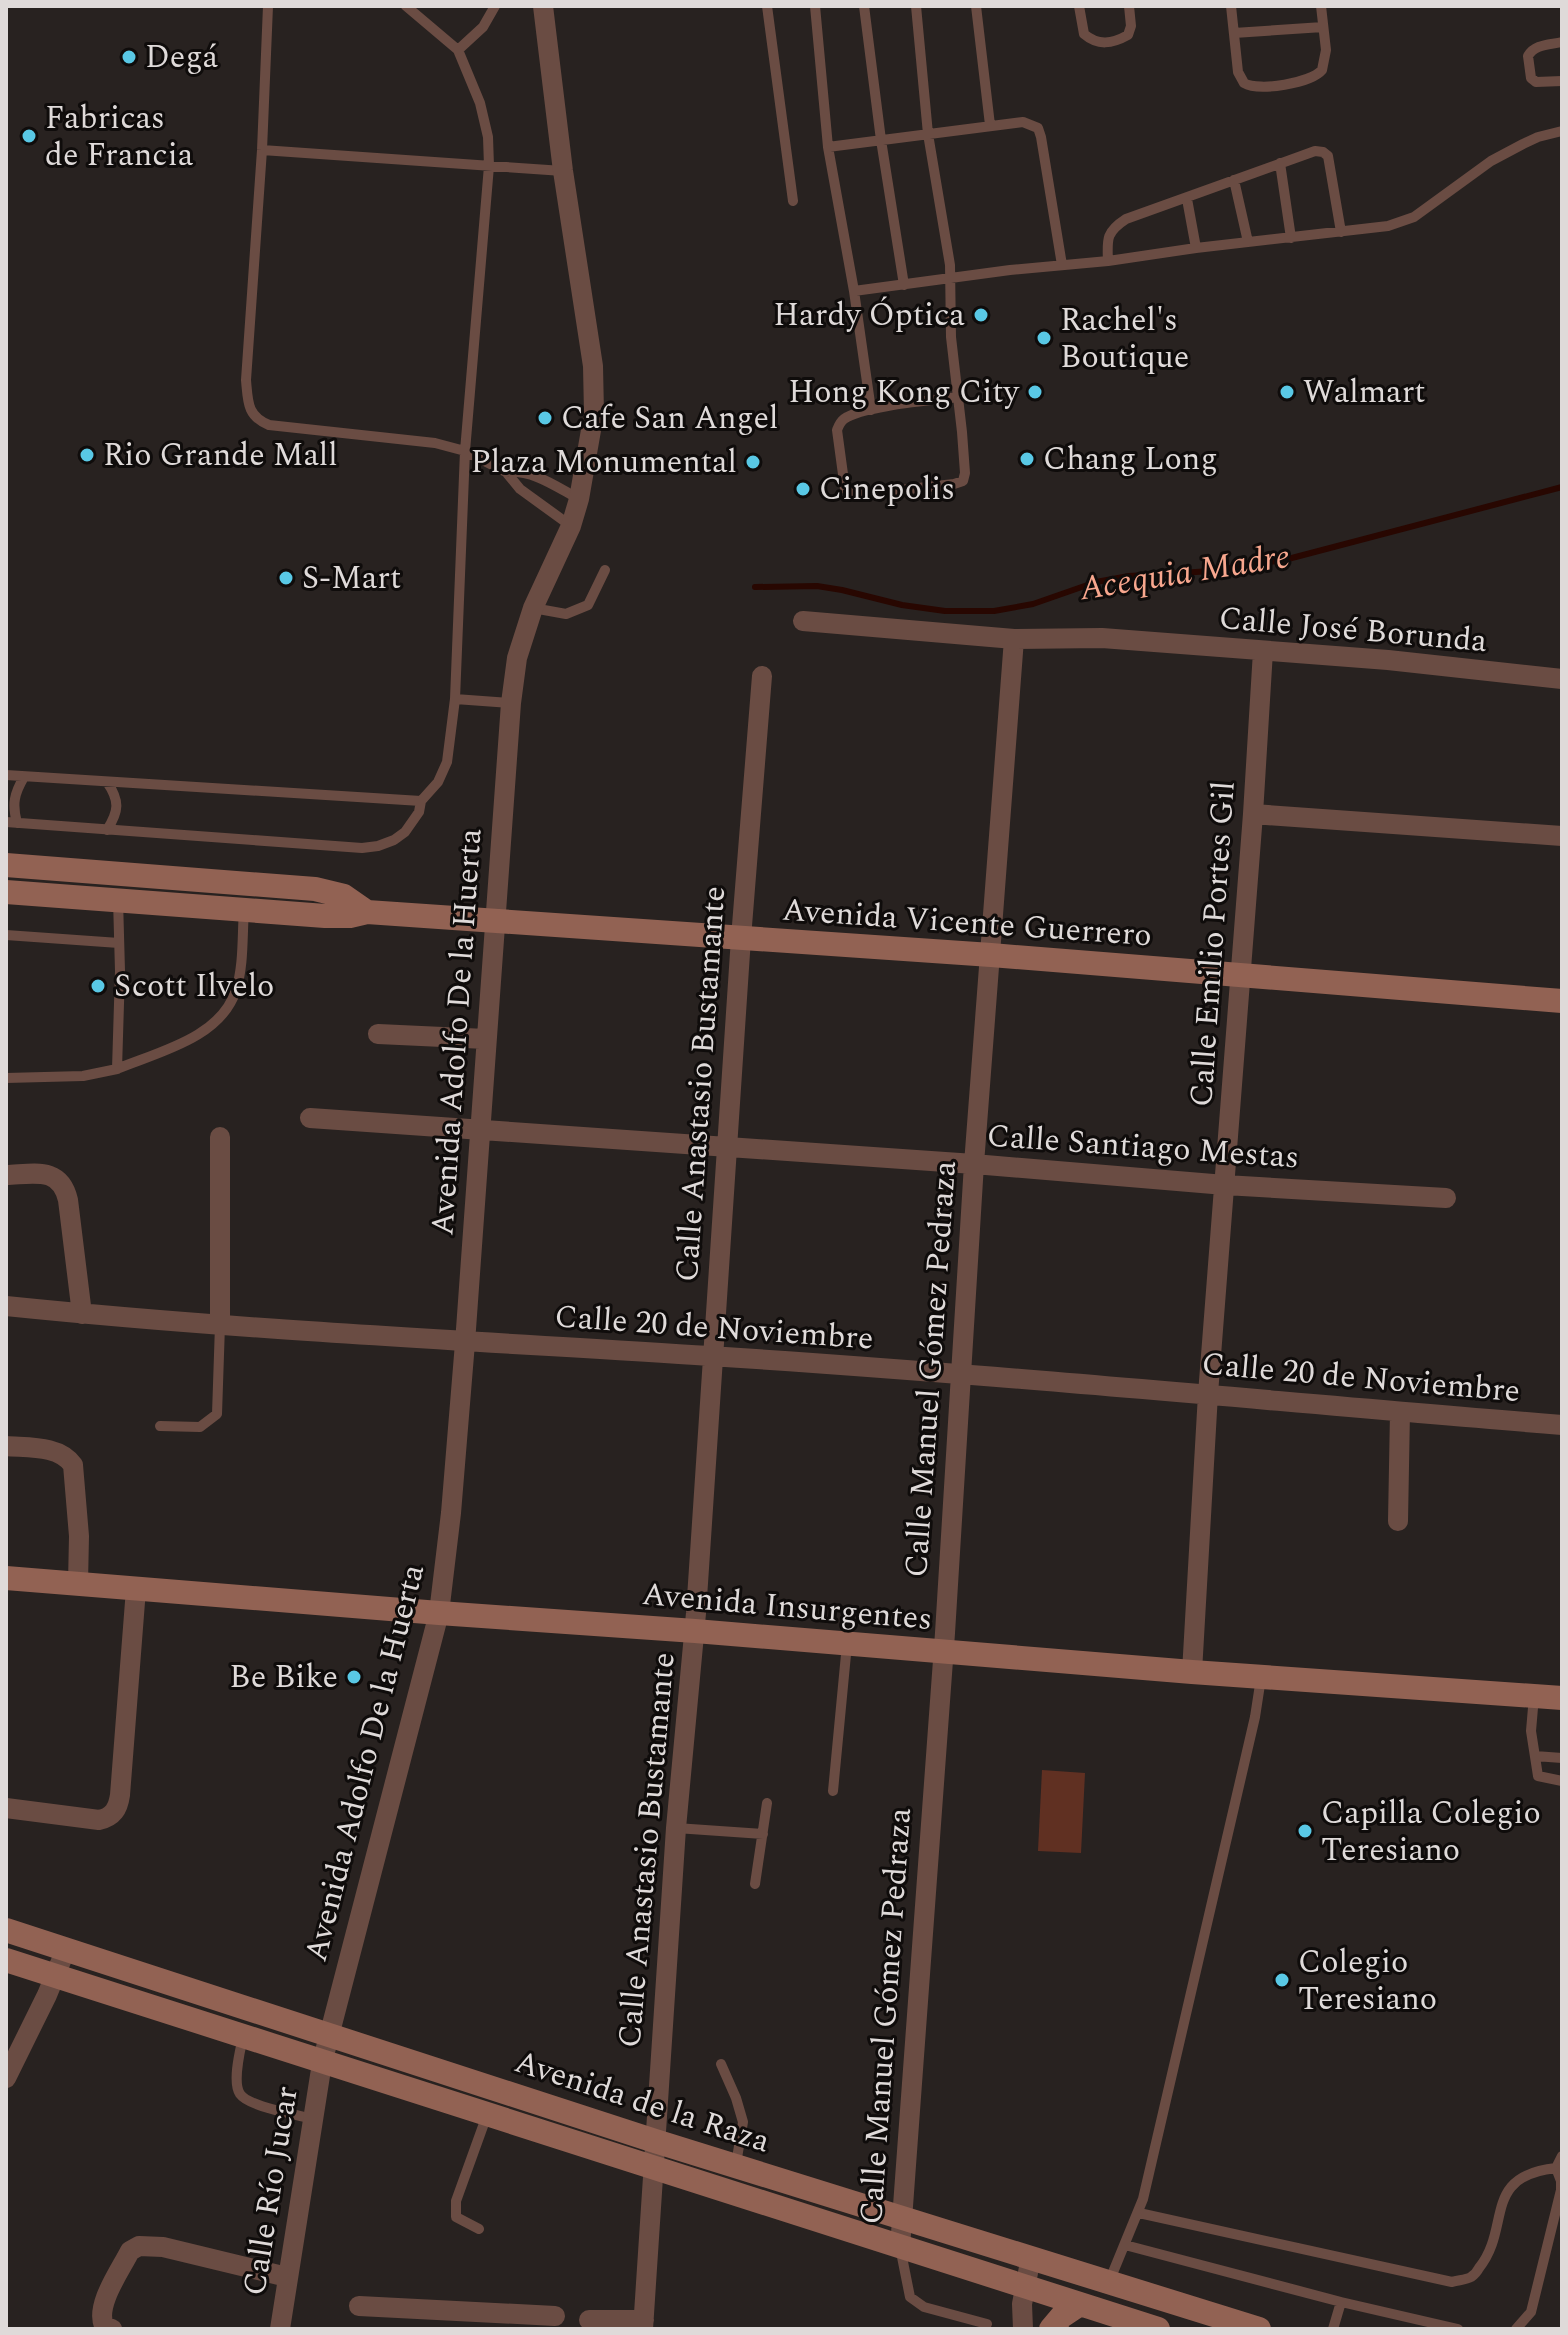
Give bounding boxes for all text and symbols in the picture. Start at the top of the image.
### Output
place label: Degá [145,33,218,82]
marker: Degá [120,48,138,66]
place label: Fabricas de Francia [45,94,194,180]
marker: Fabricas de Francia [20,127,38,145]
place label: Hardy Óptica [773,291,965,340]
place label: Rachel's Boutique [1060,296,1189,382]
marker: Hardy Óptica [972,306,990,324]
marker: Rachel's Boutique [1035,329,1053,347]
place label: Hong Kong City [788,368,1021,417]
place label: Walmart [1303,368,1426,417]
marker: Hong Kong City [1026,383,1044,401]
marker: Walmart [1278,383,1296,401]
place label: Cafe San Angel [561,394,778,443]
marker: Cafe San Angel [536,409,554,427]
place label: Rio Grande Mall [103,431,338,480]
place label: Chang Long [1043,435,1218,484]
place label: Plaza Monumental [470,438,737,487]
marker: Rio Grande Mall [78,446,96,464]
marker: Chang Long [1018,450,1036,468]
marker: Plaza Monumental [744,453,762,471]
place label: Cinepolis [819,465,955,514]
marker: Cinepolis [794,480,812,498]
water label: Acequia Madre [1075,531,1294,615]
place label: S-Mart [302,554,401,603]
marker: S-Mart [277,569,295,587]
street label: Calle José Borunda [1217,594,1489,666]
street label: Calle Emilio Portes Gil [1177,780,1249,1108]
street label: Avenida Adolfo De la Huerta [418,826,496,1237]
street label: Calle Anastasio Bustamante [663,884,739,1284]
street label: Avenida Vicente Guerrero [781,886,1153,960]
place label: Scott Ilvelo [114,962,274,1011]
marker: Scott Ilvelo [89,977,107,995]
street label: Calle Santiago Mestas [985,1112,1301,1182]
street label: Calle Manuel Gómez Pedraza [892,1159,970,1579]
street label: Calle 20 de Noviembre [553,1292,875,1364]
street label: Calle 20 de Noviembre [1200,1340,1522,1416]
street label: Avenida Adolfo De la Huerta [292,1559,438,1967]
street label: Avenida Insurgentes [640,1570,934,1644]
street label: Calle Anastasio Bustamante [605,1650,689,2050]
place label: Be Bike [229,1653,338,1702]
marker: Be Bike [345,1668,363,1686]
place label: Capilla Colegio Teresiano [1321,1789,1541,1875]
street label: Calle Manuel Gómez Pedraza [847,1806,925,2226]
marker: Capilla Colegio Teresiano [1296,1822,1314,1840]
place label: Colegio Teresiano [1298,1938,1437,2024]
marker: Colegio Teresiano [1273,1971,1291,1989]
street label: Avenida de la Raza [508,2038,776,2166]
street label: Calle Río Jucar [230,2083,312,2299]

